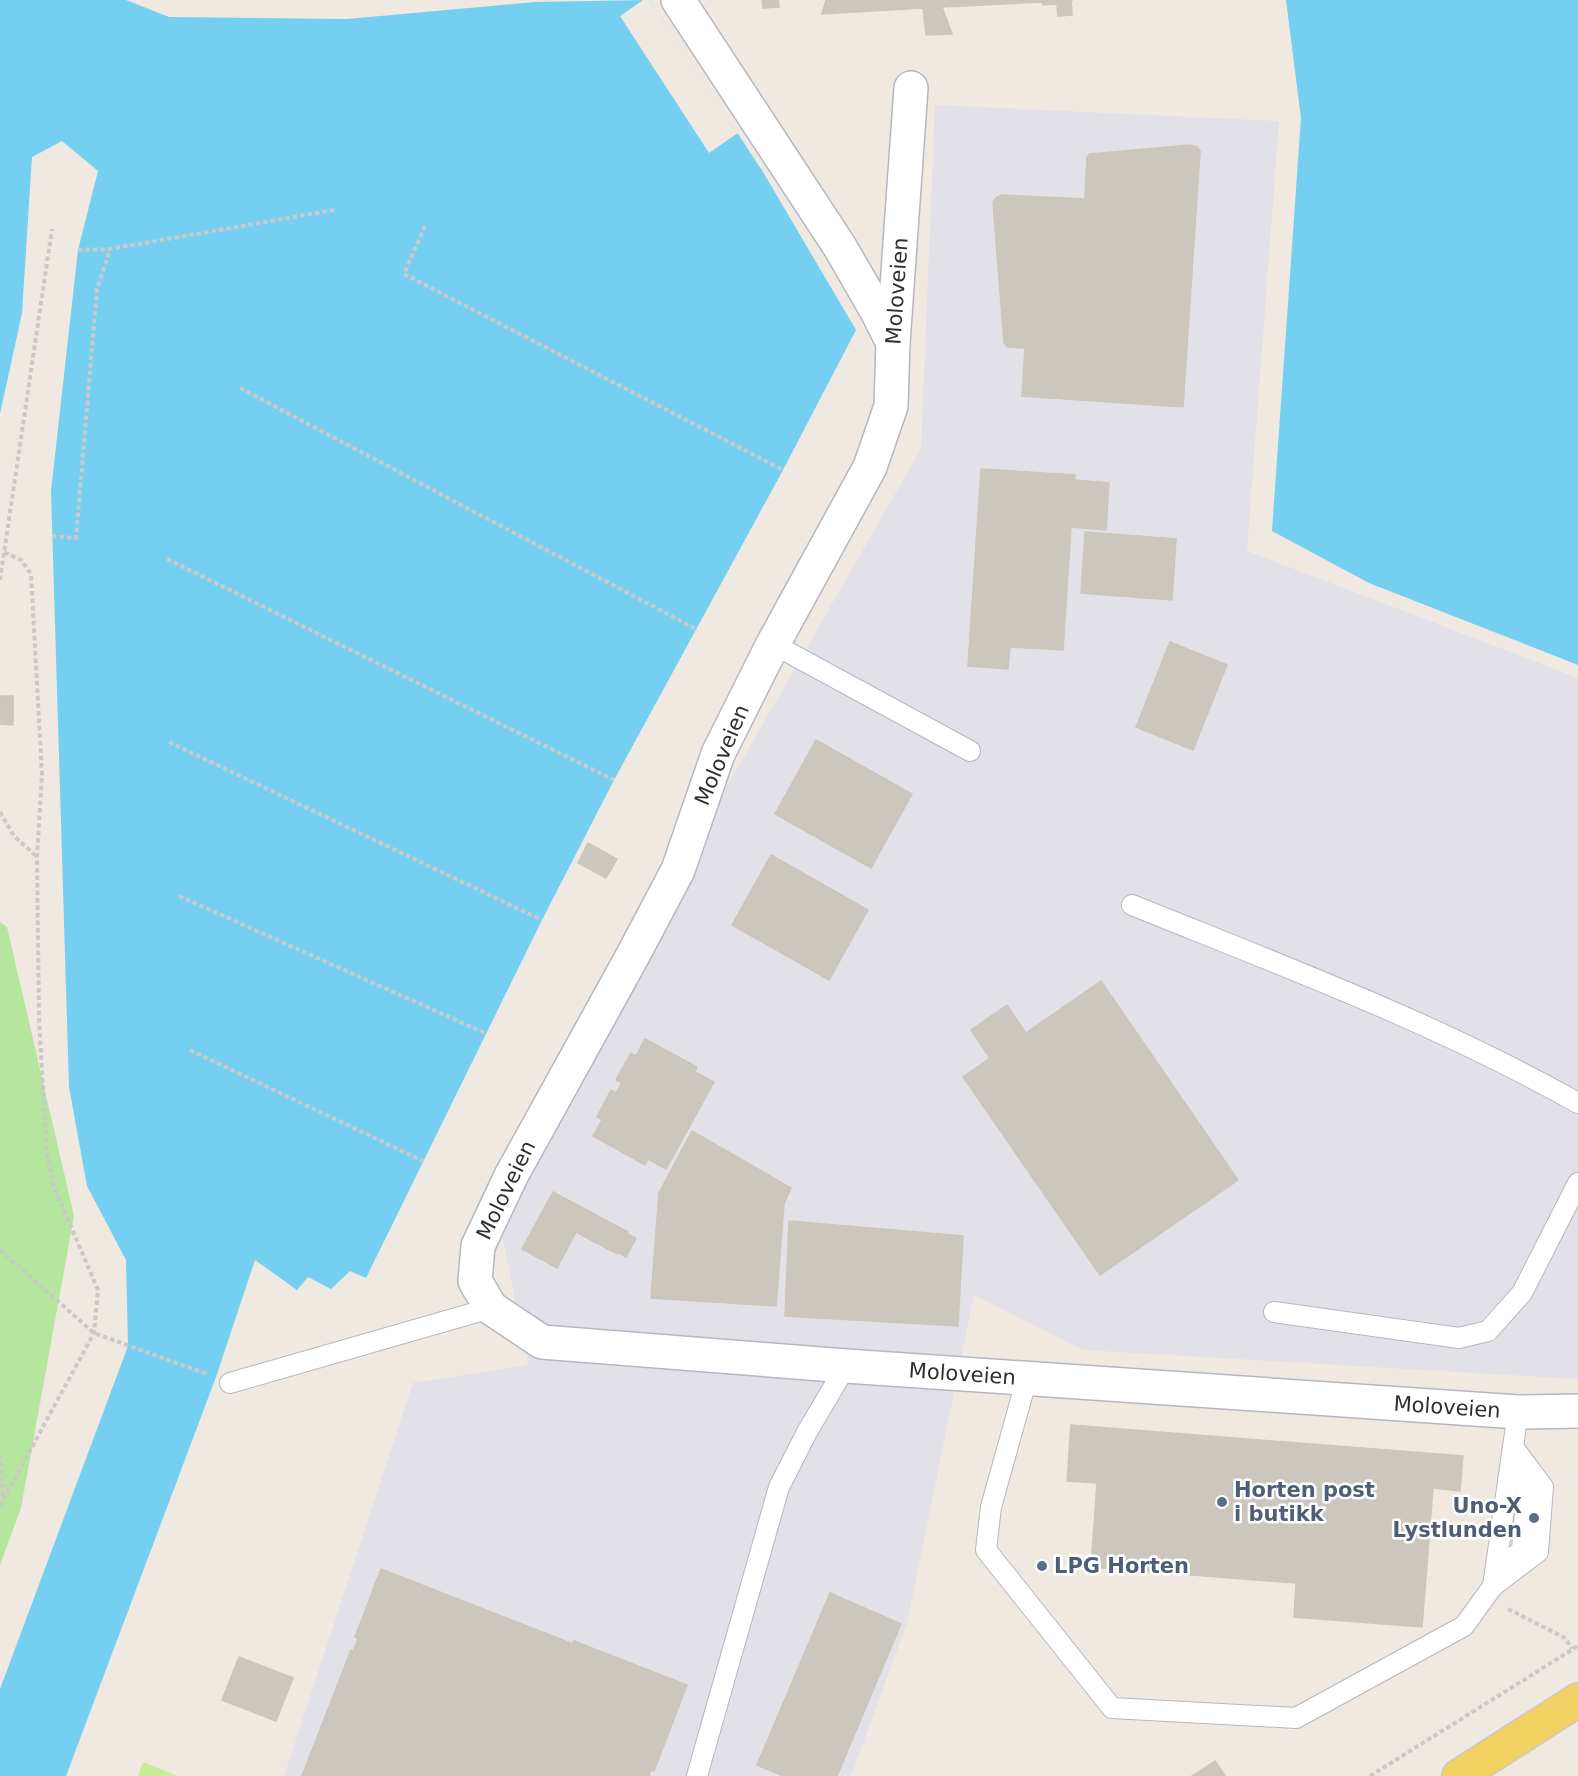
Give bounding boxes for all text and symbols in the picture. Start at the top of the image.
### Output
street label: Moloveien [881,237,913,345]
street label: Moloveien [690,701,754,809]
street label: Moloveien [472,1137,540,1243]
street label: Moloveien [908,1358,1017,1390]
street label: Moloveien [1393,1392,1501,1423]
place label: Horten post i butikk [1234,1478,1375,1526]
place label: Uno-X Lystlunden [1392,1494,1522,1542]
marker: Horten post i butikk [1215,1495,1229,1509]
marker: Uno-X Lystlunden [1527,1511,1541,1525]
place label: LPG Horten [1054,1554,1189,1578]
marker: LPG Horten [1035,1559,1049,1573]

